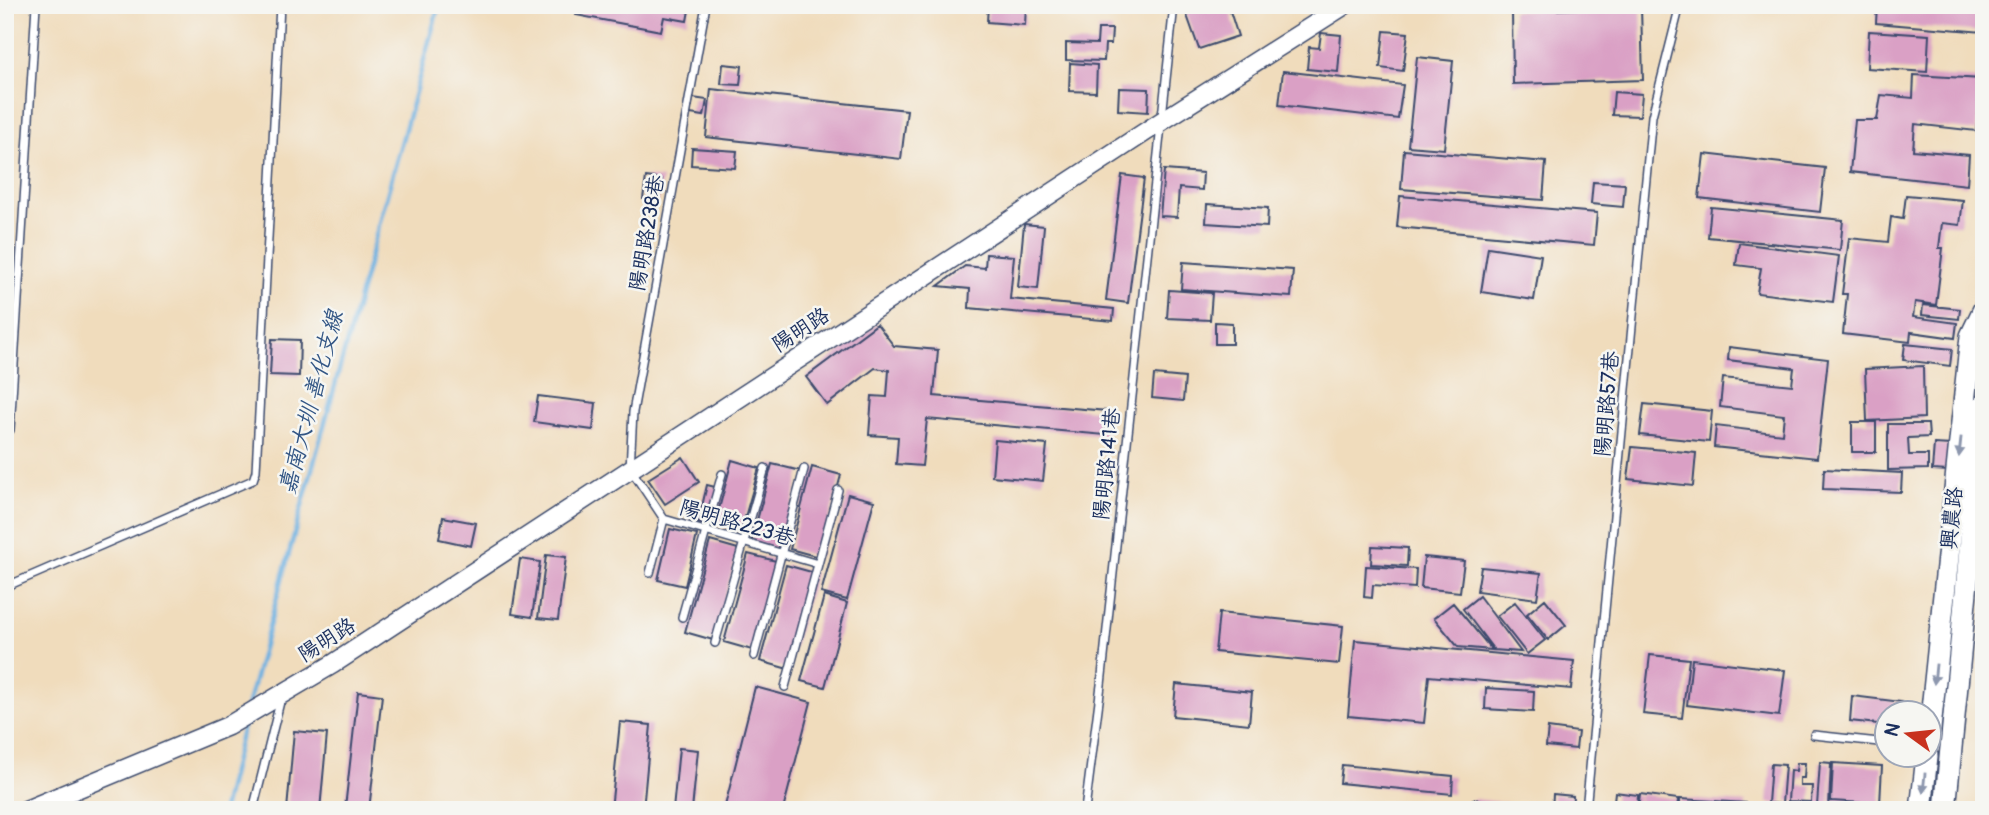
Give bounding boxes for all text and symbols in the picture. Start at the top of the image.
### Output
street label: 陽明路238巷 [624,173,670,293]
street label: 陽明路 [767,302,835,358]
water label: 嘉南大圳 善化支線 [273,306,350,497]
street label: 陽明路57巷 [1589,350,1625,458]
street label: 陽明路141巷 [1088,407,1126,521]
one-way arrow [1954,437,1965,459]
street label: 興農路 [1935,485,1969,551]
street label: 陽明路223巷 [676,494,798,552]
street label: 陽明路 [293,612,361,668]
one-way arrow [1930,663,1941,685]
north arrow [1874,700,1944,770]
text: N [1879,720,1906,739]
one-way arrow [1918,772,1929,794]

